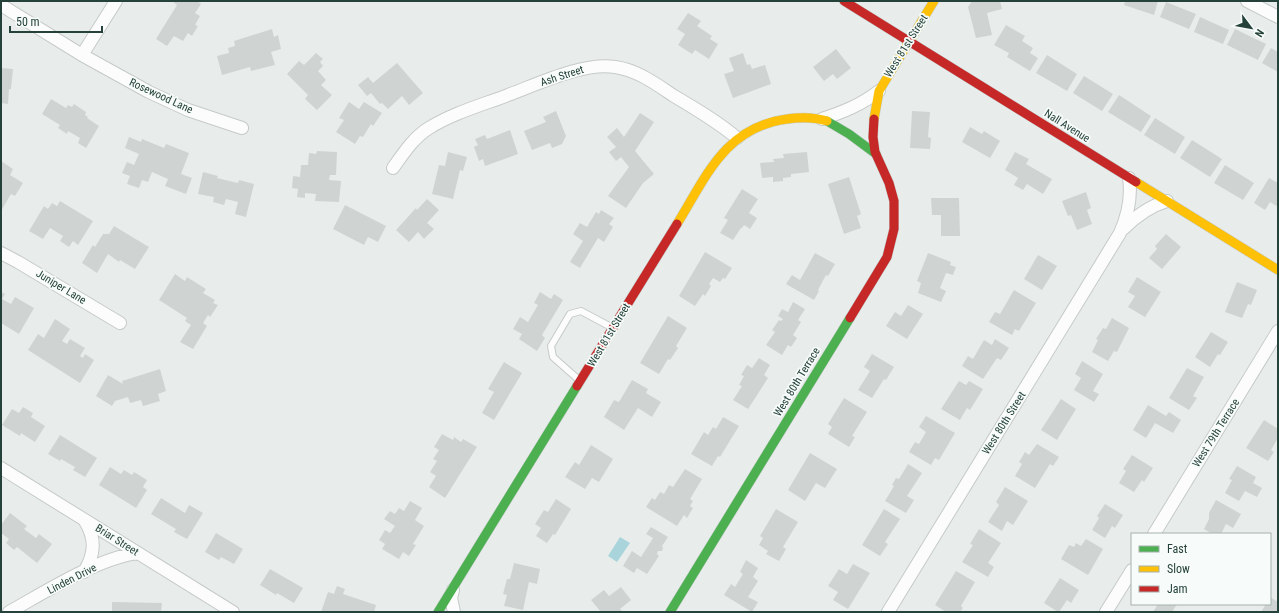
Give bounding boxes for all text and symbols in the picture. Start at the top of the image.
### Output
scale bar [10,8,102,34]
north arrow [1231,8,1271,48]
street label: West 81st Street [882,12,930,80]
text: 50 m [16,15,40,29]
text: N [1252,27,1266,40]
street label: Ash Street [539,63,585,89]
street label: Rosewood Lane [127,76,195,116]
street label: Nall Avenue [1042,107,1092,145]
street label: Juniper Lane [34,267,88,307]
street label: West 81st Street [585,301,633,369]
street label: West 80th Terrace [771,345,823,419]
street label: West 80th Street [979,389,1029,457]
street label: West 79th Terrace [1190,396,1242,470]
street label: Briar Street [93,522,141,558]
legend [1131,533,1271,605]
text: Fast [1167,542,1188,556]
street label: Linden Drive [45,561,99,597]
text: Slow [1167,562,1190,576]
text: Jam [1167,582,1188,596]

